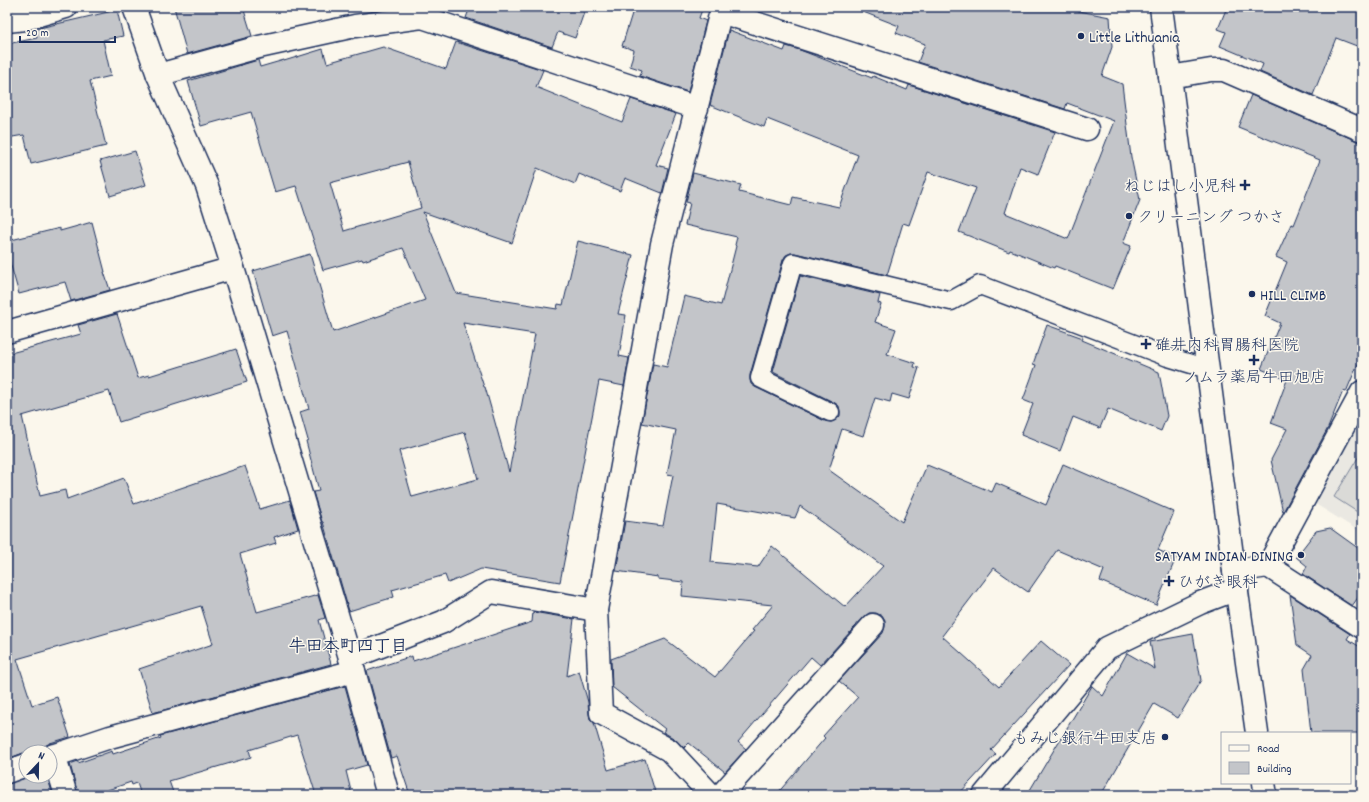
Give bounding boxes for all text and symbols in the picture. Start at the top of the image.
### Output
scale bar [20,18,115,44]
text: 20 m [26,25,49,42]
place label: Little Lithuania [1089,27,1180,50]
marker: Little Lithuania [1076,31,1086,41]
place label: ねじはし小児科 [1124,176,1236,199]
marker: ねじはし小児科 [1239,179,1251,191]
place label: クリーニング つかさ [1137,207,1285,230]
marker: クリーニング つかさ [1124,211,1134,221]
place label: HILL CLIMB [1260,285,1326,308]
marker: HILL CLIMB [1247,289,1257,299]
place label: 碓井内科胃腸科医院 [1155,335,1299,358]
marker: 碓井内科胃腸科医院 [1140,338,1152,350]
marker: ノムラ薬局牛田旭店 [1249,355,1259,365]
place label: ノムラ薬局牛田旭店 [1182,367,1326,390]
place label: SATYAM INDIAN DINING [1155,546,1293,569]
marker: SATYAM INDIAN DINING [1296,550,1306,560]
place label: ひがき眼科 [1178,572,1258,595]
marker: ひがき眼科 [1163,575,1175,587]
district label: 牛田本町四丁目 [289,636,408,660]
place label: もみじ銀行牛田支店 [1013,728,1157,751]
marker: もみじ銀行牛田支店 [1160,732,1170,742]
legend [1221,732,1351,784]
text: Road [1257,741,1279,758]
north arrow [18,744,58,784]
text: N [35,748,47,765]
text: Building [1257,761,1292,778]

